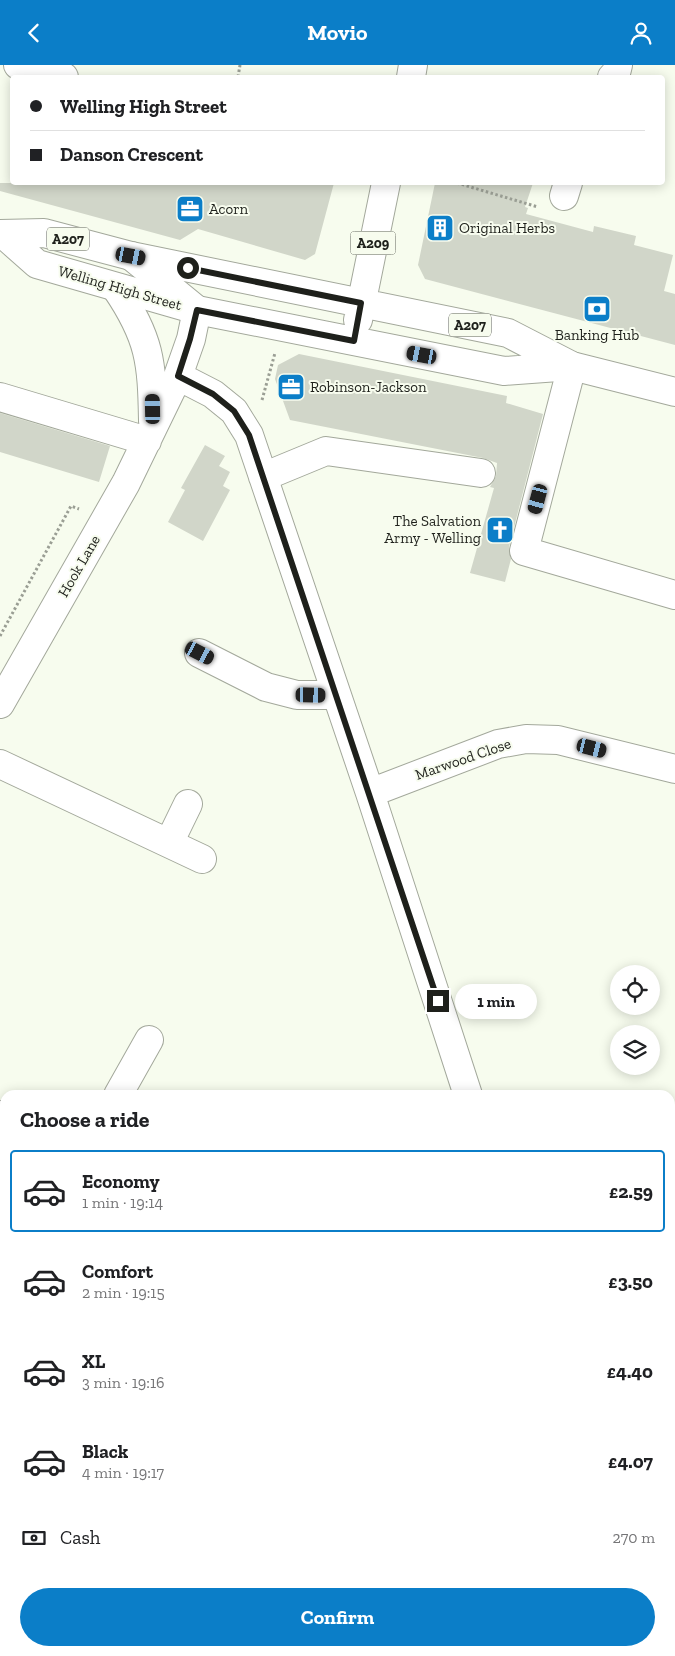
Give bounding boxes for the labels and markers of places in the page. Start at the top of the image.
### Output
office icon: Acorn [175,194,205,224]
place label: Acorn [209,200,248,218]
building icon: Original Herbs [425,213,455,243]
place label: Original Herbs [459,219,555,237]
bank icon: Banking Hub [582,294,612,324]
place label: Banking Hub [555,326,639,344]
office icon: Robinson-Jackson [276,372,306,402]
place label: Robinson-Jackson [310,378,427,396]
place label: The Salvation Army - Welling [384,512,481,547]
church icon: The Salvation Army - Welling [485,515,515,545]

